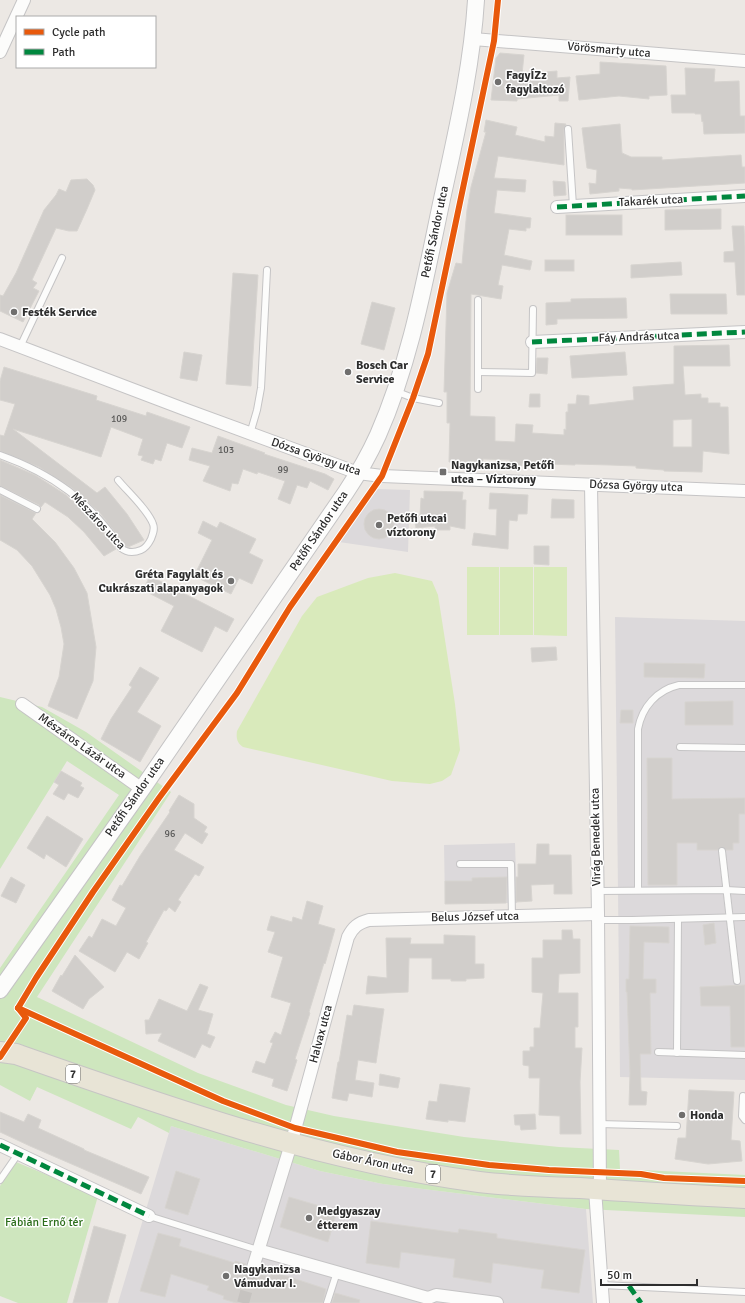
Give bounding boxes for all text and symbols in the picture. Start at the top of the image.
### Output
legend [16,16,156,68]
text: Cycle path [52,25,105,40]
street label: Vörösmarty utca [567,39,651,61]
text: Path [52,45,75,60]
place label: FagyÍZz fagylaltozó [505,68,565,97]
marker: FagyÍZz fagylaltozó [493,77,503,87]
street label: Petőfi Sándor utca [418,185,452,279]
street label: Takarék utca [618,192,684,210]
place label: Festék Service [22,305,97,320]
marker: Festék Service [9,307,19,317]
street label: Fáy András utca [598,328,680,346]
place label: Bosch Car Service [356,358,408,387]
marker: Bosch Car Service [343,367,353,377]
house number: 109 [111,413,127,425]
street label: Dózsa György utca [269,435,363,479]
house number: 103 [218,444,234,456]
place label: Nagykanizsa, Petőfi utca – Víztorony [451,458,554,487]
house number: 99 [278,464,288,476]
marker: Nagykanizsa, Petőfi utca – Víztorony [438,467,448,477]
street label: Dózsa György utca [589,477,683,495]
street label: Petőfi Sándor utca [287,488,351,574]
street label: Mészáros utca [68,489,128,553]
place label: Petőfi utcai víztorony [386,511,447,540]
marker: Petőfi utcai víztorony [374,520,384,530]
place label: Gréta Fagylalt és Cukrászati alapanyagok [99,567,224,596]
marker: Gréta Fagylalt és Cukrászati alapanyagok [226,576,236,586]
street label: Mészáros Lázár utca [35,710,129,782]
street label: Petőfi Sándor utca [102,754,168,840]
street label: Virág Benedek utca [588,788,604,886]
house number: 96 [165,828,175,840]
street label: Belus József utca [431,909,519,925]
street label: Halvax utca [306,1003,336,1065]
road number: 7 [66,1065,80,1083]
place label: Honda [690,1108,724,1123]
marker: Honda [677,1110,687,1120]
street label: Gábor Áron utca [331,1146,415,1178]
road number: 7 [426,1165,440,1183]
place label: Medgyaszay étterem [317,1204,381,1233]
marker: Medgyaszay étterem [304,1213,314,1223]
park label: Fábián Ernő tér [5,1215,84,1230]
scale bar [601,1261,697,1287]
place label: Nagykanizsa Vámudvar I. [234,1262,300,1291]
text: 50 m [607,1268,632,1283]
marker: Nagykanizsa Vámudvar I. [221,1271,231,1281]

